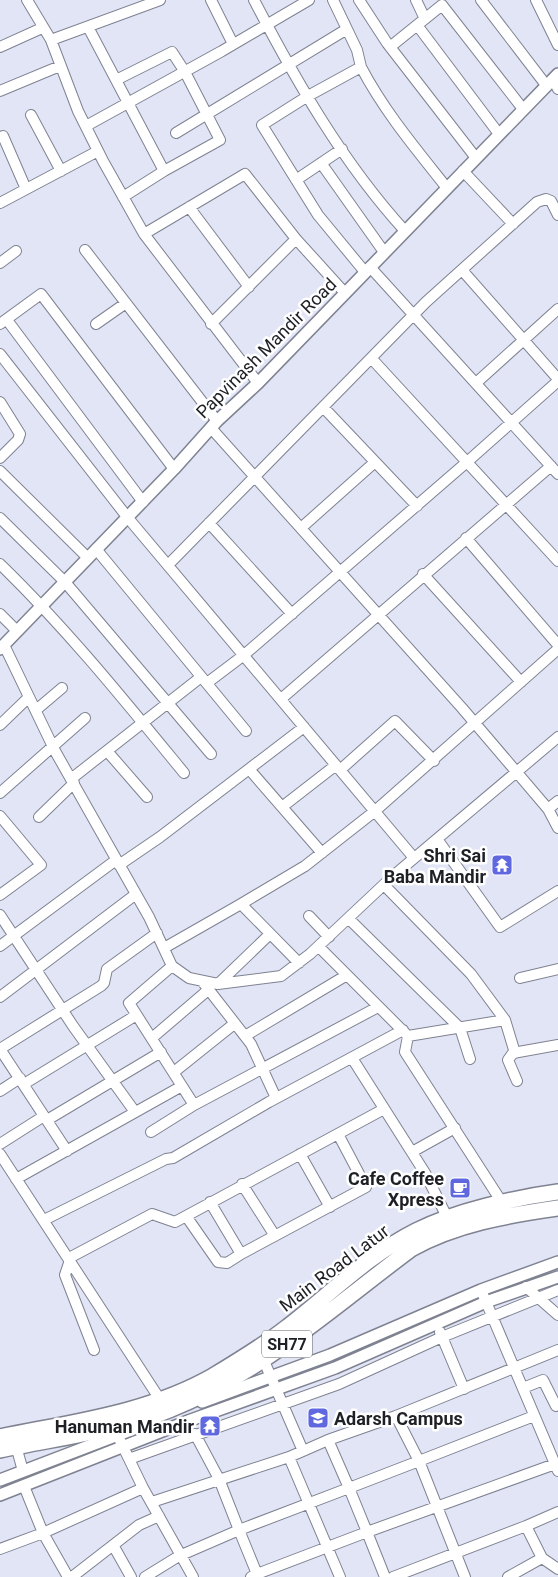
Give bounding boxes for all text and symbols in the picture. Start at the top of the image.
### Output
street label: Papvinash Mandir Road [192,274,340,422]
place label: Shri Sai Baba Mandir [384,845,486,887]
temple icon: Shri Sai Baba Mandir [490,853,514,877]
place label: Cafe Coffee Xpress [348,1168,444,1210]
cafe icon: Cafe Coffee Xpress [448,1176,472,1200]
street label: Main Road Latur [275,1220,393,1316]
road number: SH77 [262,1330,312,1358]
school or university icon: Adarsh Campus [306,1406,330,1430]
place label: Adarsh Campus [334,1408,463,1429]
temple icon: Hanuman Mandir [198,1414,222,1438]
place label: Hanuman Mandir [55,1416,194,1437]

